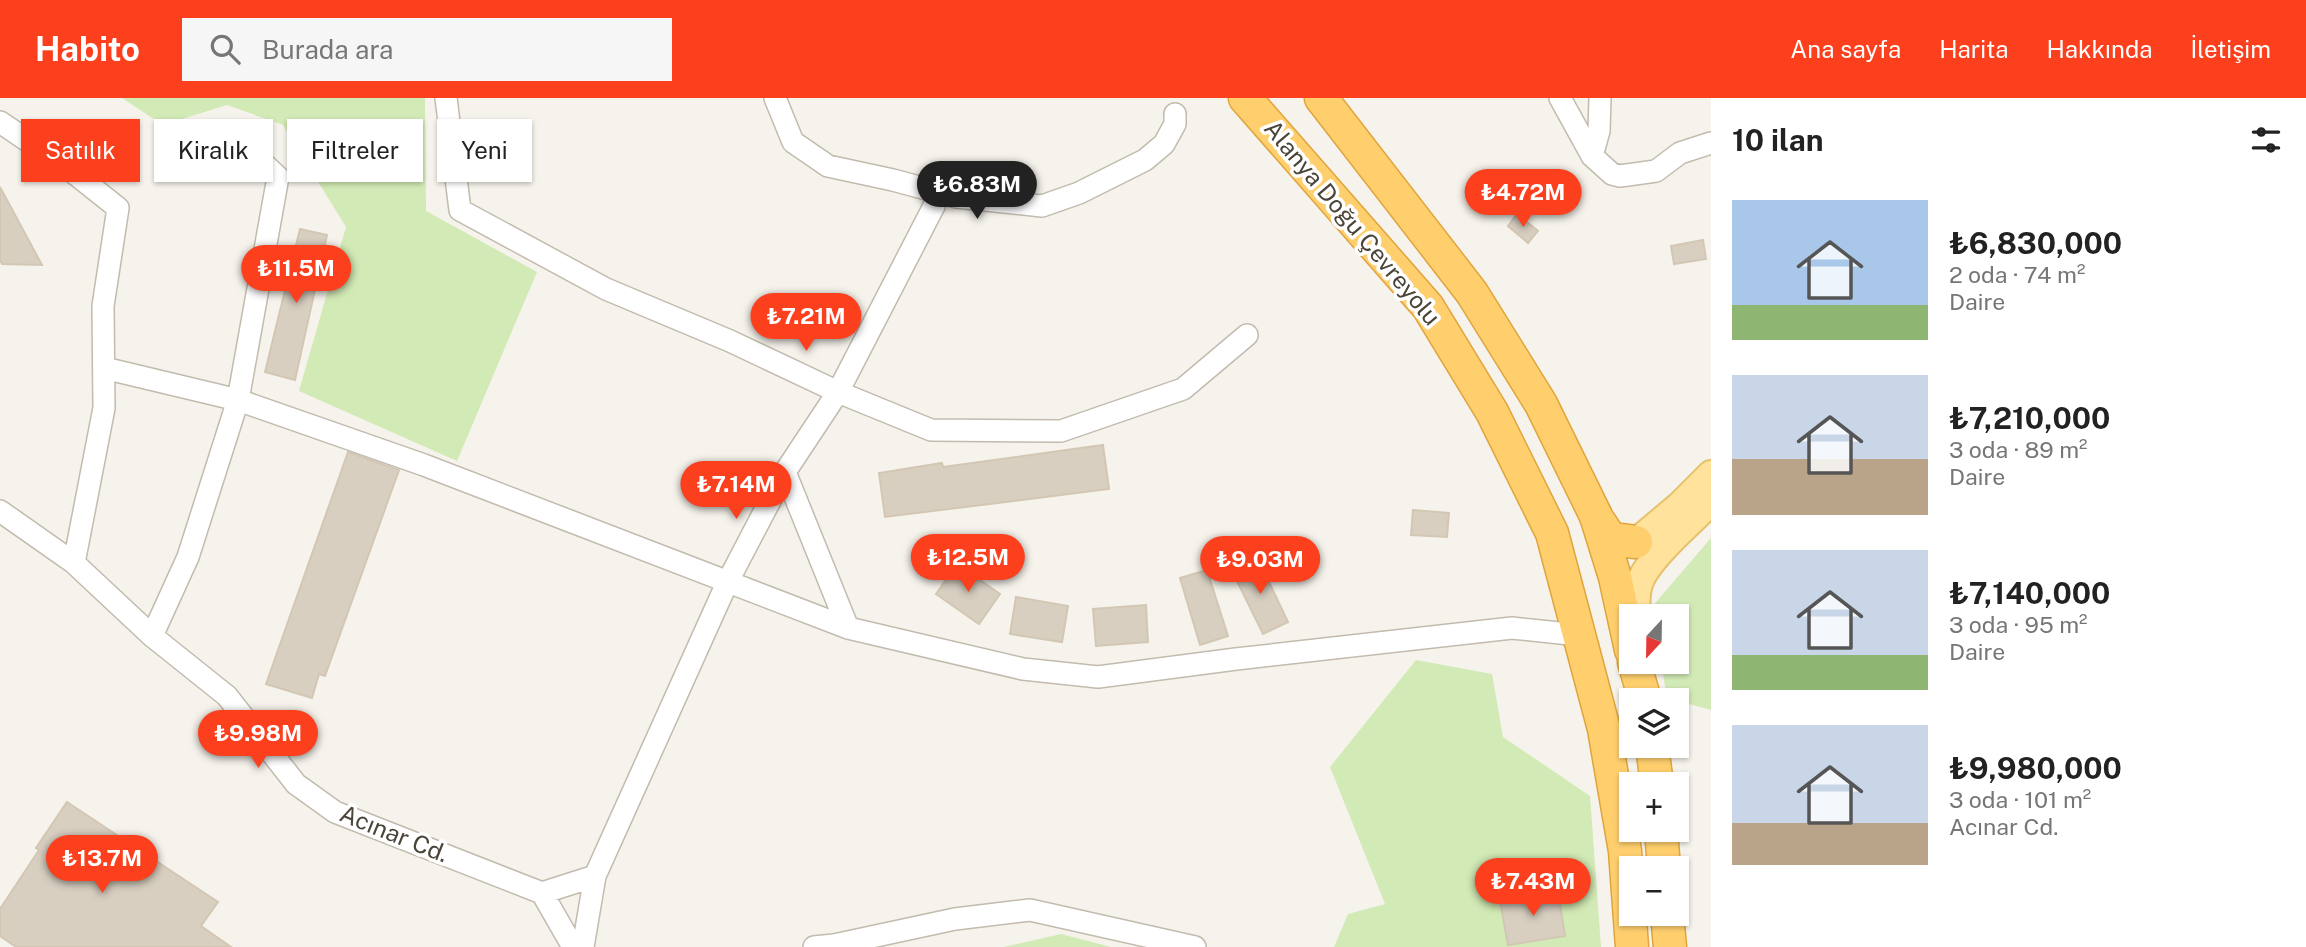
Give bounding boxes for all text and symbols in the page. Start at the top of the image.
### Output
search box [182,18,672,81]
text: Habito [35,30,140,68]
icon: search [206,30,244,68]
text: Burada ara [262,34,393,65]
text: Ana sayfa [1790,35,1901,63]
text: Harita [1939,35,2009,63]
text: Hakkında [2047,35,2152,63]
text: İletişim [2190,35,2271,63]
street label: Alanya Doğu Çevreyolu [1259,114,1447,330]
chip: Satılık [21,119,140,182]
chip: Kiralık [154,119,273,182]
chip: Filtreler [287,119,423,182]
chip: Yeni [437,119,532,182]
icon: filters [2247,121,2285,159]
text: 10 ilan [1732,122,1823,158]
pin: ₺6.83M [920,162,1034,221]
text: ₺6.83M [933,170,1021,197]
pin: ₺4.72M [1466,170,1580,229]
text: ₺4.72M [1481,178,1565,205]
text: ₺6,830,000 [1949,225,2122,261]
icon: home [1788,228,1872,312]
pin: ₺11.5M [239,246,353,305]
text: ₺11.5M [257,254,335,281]
text: 2 oda · 74 m² [1949,261,2085,288]
text: Daire [1949,288,2005,315]
pin: ₺7.21M [749,294,863,353]
text: ₺7.21M [766,302,846,329]
text: ₺7,210,000 [1949,400,2110,436]
icon: home [1788,403,1872,487]
text: 3 oda · 89 m² [1949,436,2088,463]
pin: ₺7.14M [679,462,793,521]
text: Daire [1949,463,2005,490]
text: ₺7.14M [696,470,776,497]
pin: ₺12.5M [911,534,1025,594]
pin: ₺9.03M [1203,536,1317,596]
text: ₺12.5M [927,543,1009,570]
text: ₺9.03M [1216,545,1304,572]
text: ₺7,140,000 [1949,575,2110,611]
icon: home [1788,578,1872,662]
north arrow [1619,604,1689,674]
map controls [1619,604,1689,926]
text: 3 oda · 95 m² [1949,611,2088,638]
text: Daire [1949,638,2005,665]
button: layers [1619,688,1689,758]
pin: ₺9.98M [201,710,315,770]
text: ₺9.98M [214,719,302,746]
text: ₺9,980,000 [1949,750,2122,786]
icon: home [1788,753,1872,837]
button: + [1619,772,1689,842]
text: 3 oda · 101 m² [1949,786,2091,813]
street label: Acınar Cd. [336,799,453,867]
text: Acınar Cd. [1949,813,2058,840]
pin: ₺13.7M [45,836,159,895]
text: ₺13.7M [62,844,142,871]
button: − [1619,856,1689,926]
pin: ₺7.43M [1476,858,1590,918]
text: ₺7.43M [1491,867,1575,894]

